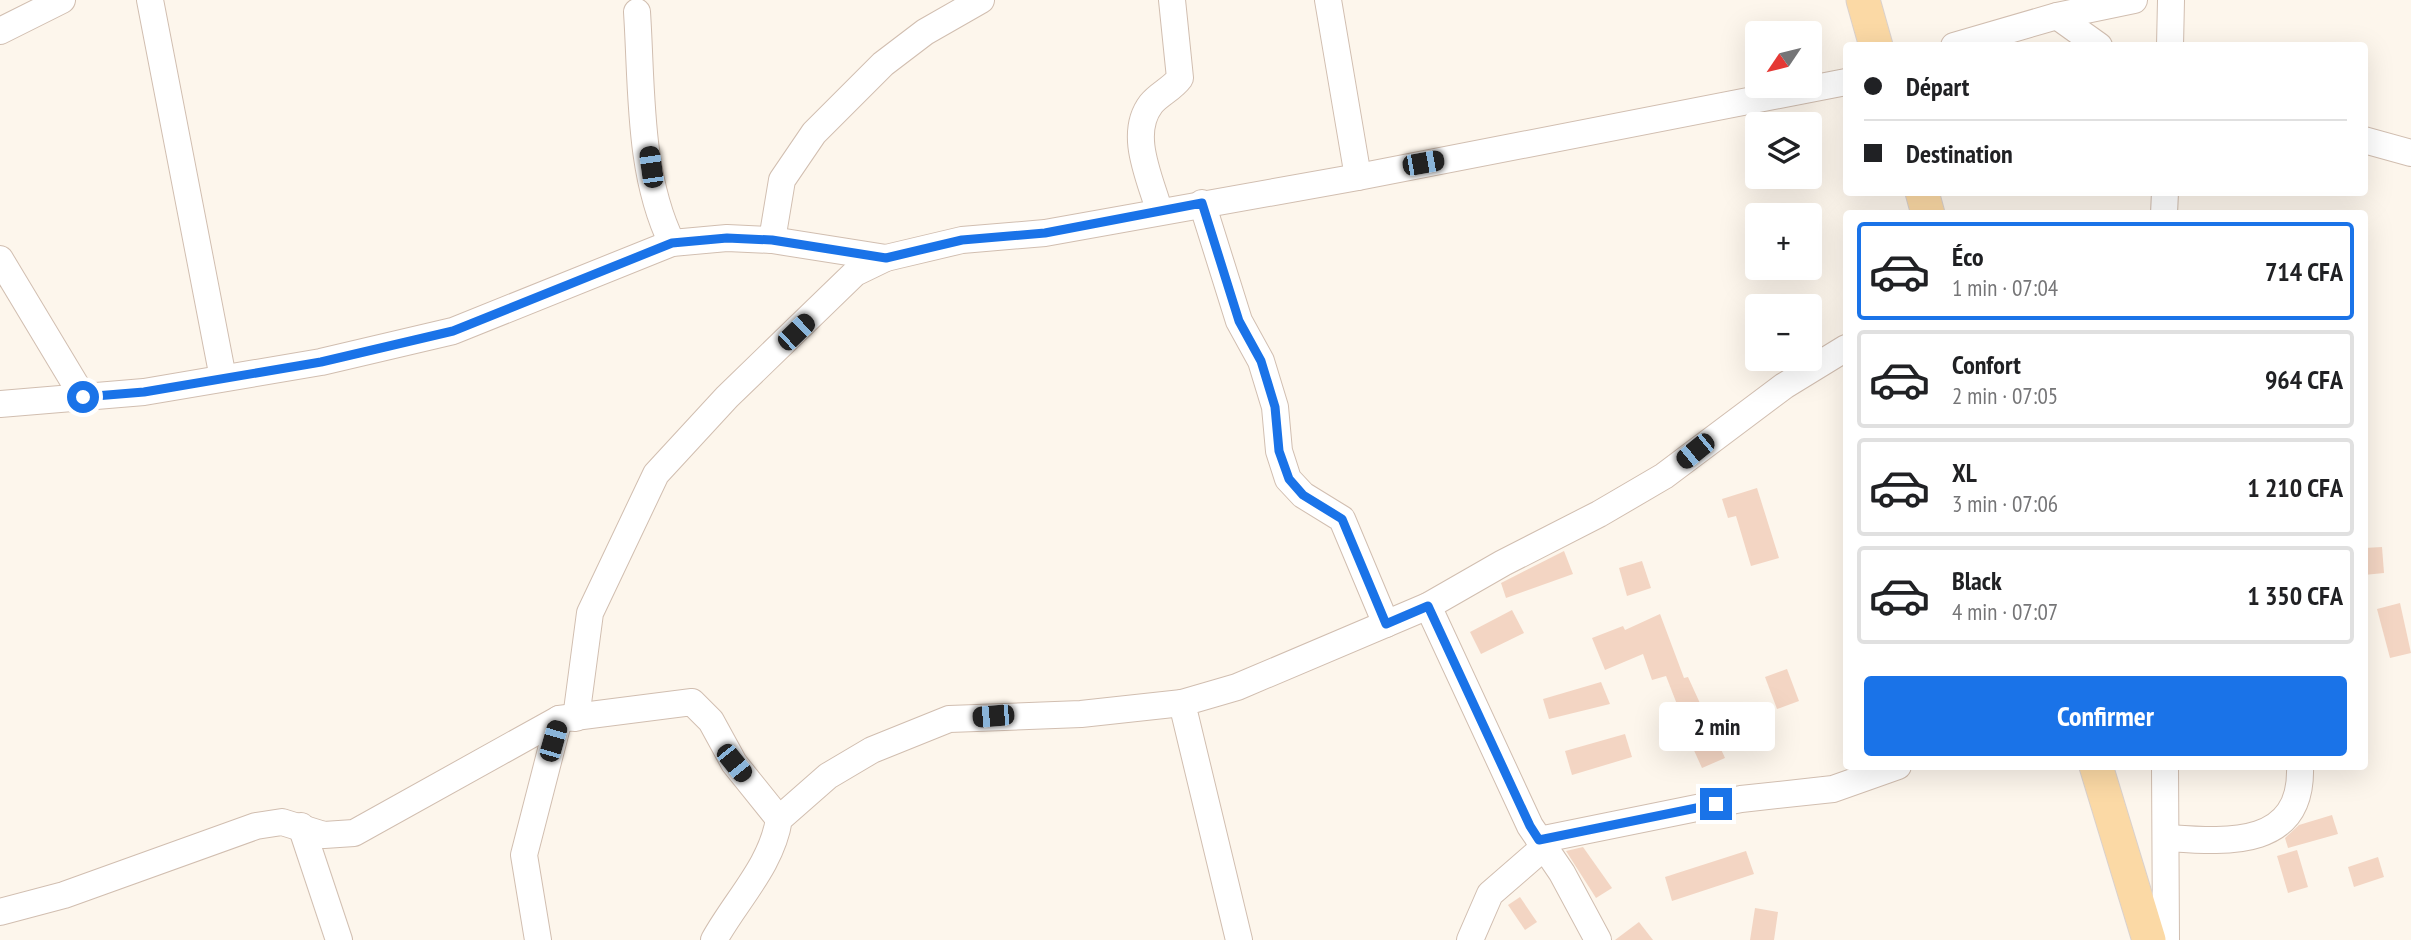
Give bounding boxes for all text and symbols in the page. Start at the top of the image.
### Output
north arrow [1745,21,1822,98]
map controls [1745,21,1822,371]
text: Départ [1906,70,1969,103]
button: layers [1745,112,1822,189]
text: Destination [1906,137,2013,170]
car [638,145,665,189]
car [1401,149,1446,177]
button: + [1745,203,1822,280]
icon: car [1868,240,1931,303]
text: Éco [1952,240,1984,273]
text: 714 CFA [2265,255,2343,288]
text: 1 min · 07:04 [1952,273,2058,302]
button: − [1745,294,1822,371]
car [774,310,819,354]
icon: car [1868,348,1931,411]
text: Confort [1952,348,2021,381]
text: 964 CFA [2265,363,2343,396]
route start [67,381,99,413]
text: 2 min · 07:05 [1952,381,2058,410]
car [1673,430,1718,472]
icon: car [1868,456,1931,519]
text: XL [1952,456,1977,489]
text: 1 210 CFA [2247,471,2343,504]
text: 3 min · 07:06 [1952,489,2058,518]
icon: car [1868,564,1931,627]
text: Black [1952,564,2002,597]
text: 1 350 CFA [2247,579,2343,612]
text: 4 min · 07:07 [1952,597,2058,626]
button: Confirmer [1864,676,2347,756]
callout: 2 min [1658,702,1774,752]
car [972,704,1015,728]
text: 2 min [1694,712,1740,741]
car [538,718,569,764]
car [713,740,756,786]
route end [1700,788,1732,820]

